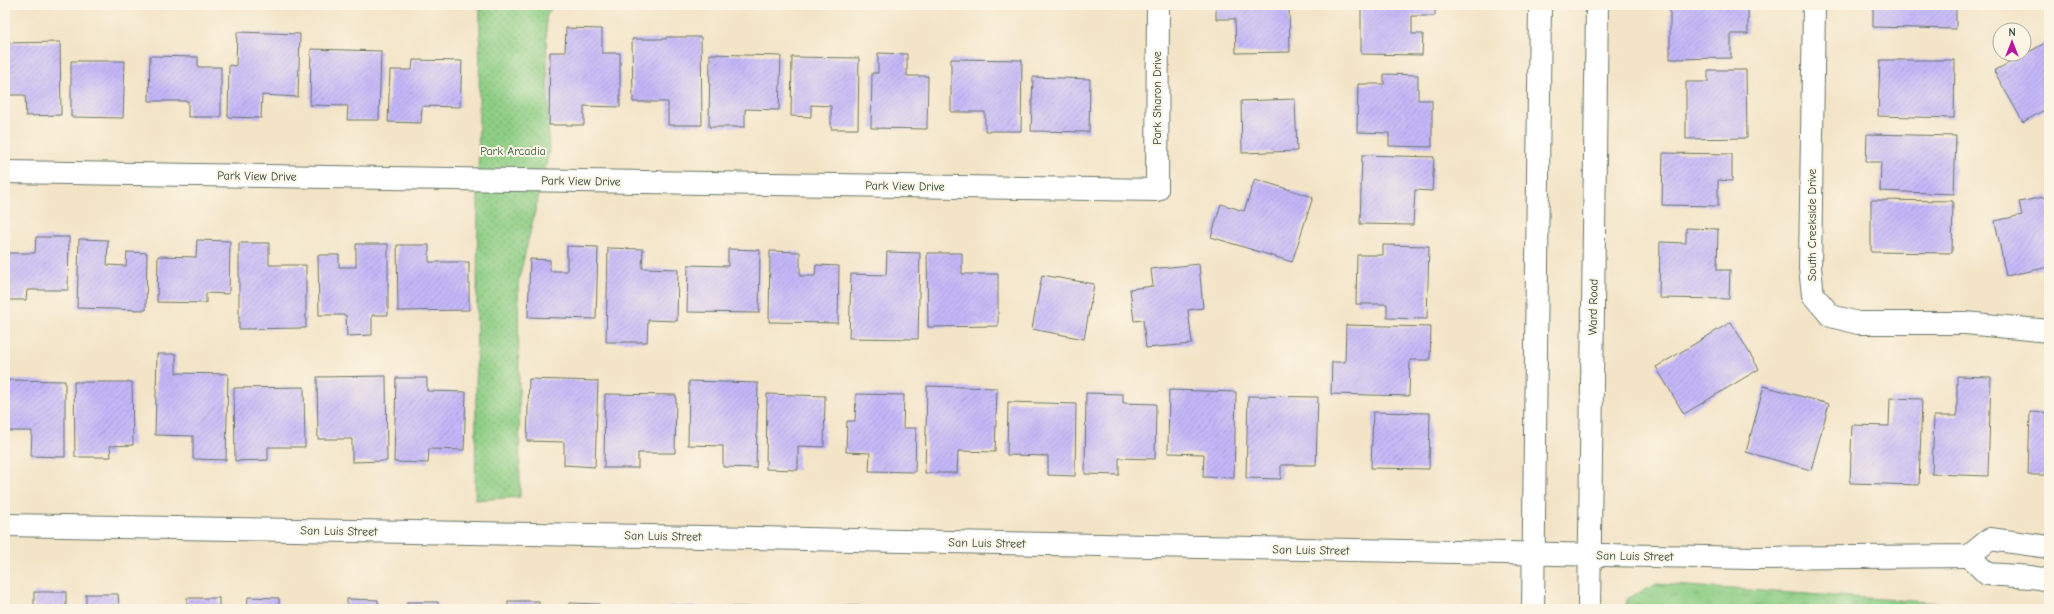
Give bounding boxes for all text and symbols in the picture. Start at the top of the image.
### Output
north arrow [1992,22,2032,62]
text: N [2008,26,2016,39]
street label: Park Sharon Drive [1150,51,1164,145]
park label: Park Arcadia [480,144,546,158]
street label: Park View Drive [217,168,297,184]
street label: South Creekside Drive [1805,169,1819,281]
street label: Park View Drive [541,173,621,189]
street label: Park View Drive [865,178,945,194]
street label: Ward Road [1586,279,1600,335]
street label: San Luis Street [300,523,378,539]
street label: San Luis Street [624,528,702,544]
street label: San Luis Street [948,535,1026,551]
street label: San Luis Street [1272,542,1350,558]
street label: San Luis Street [1596,548,1674,564]

